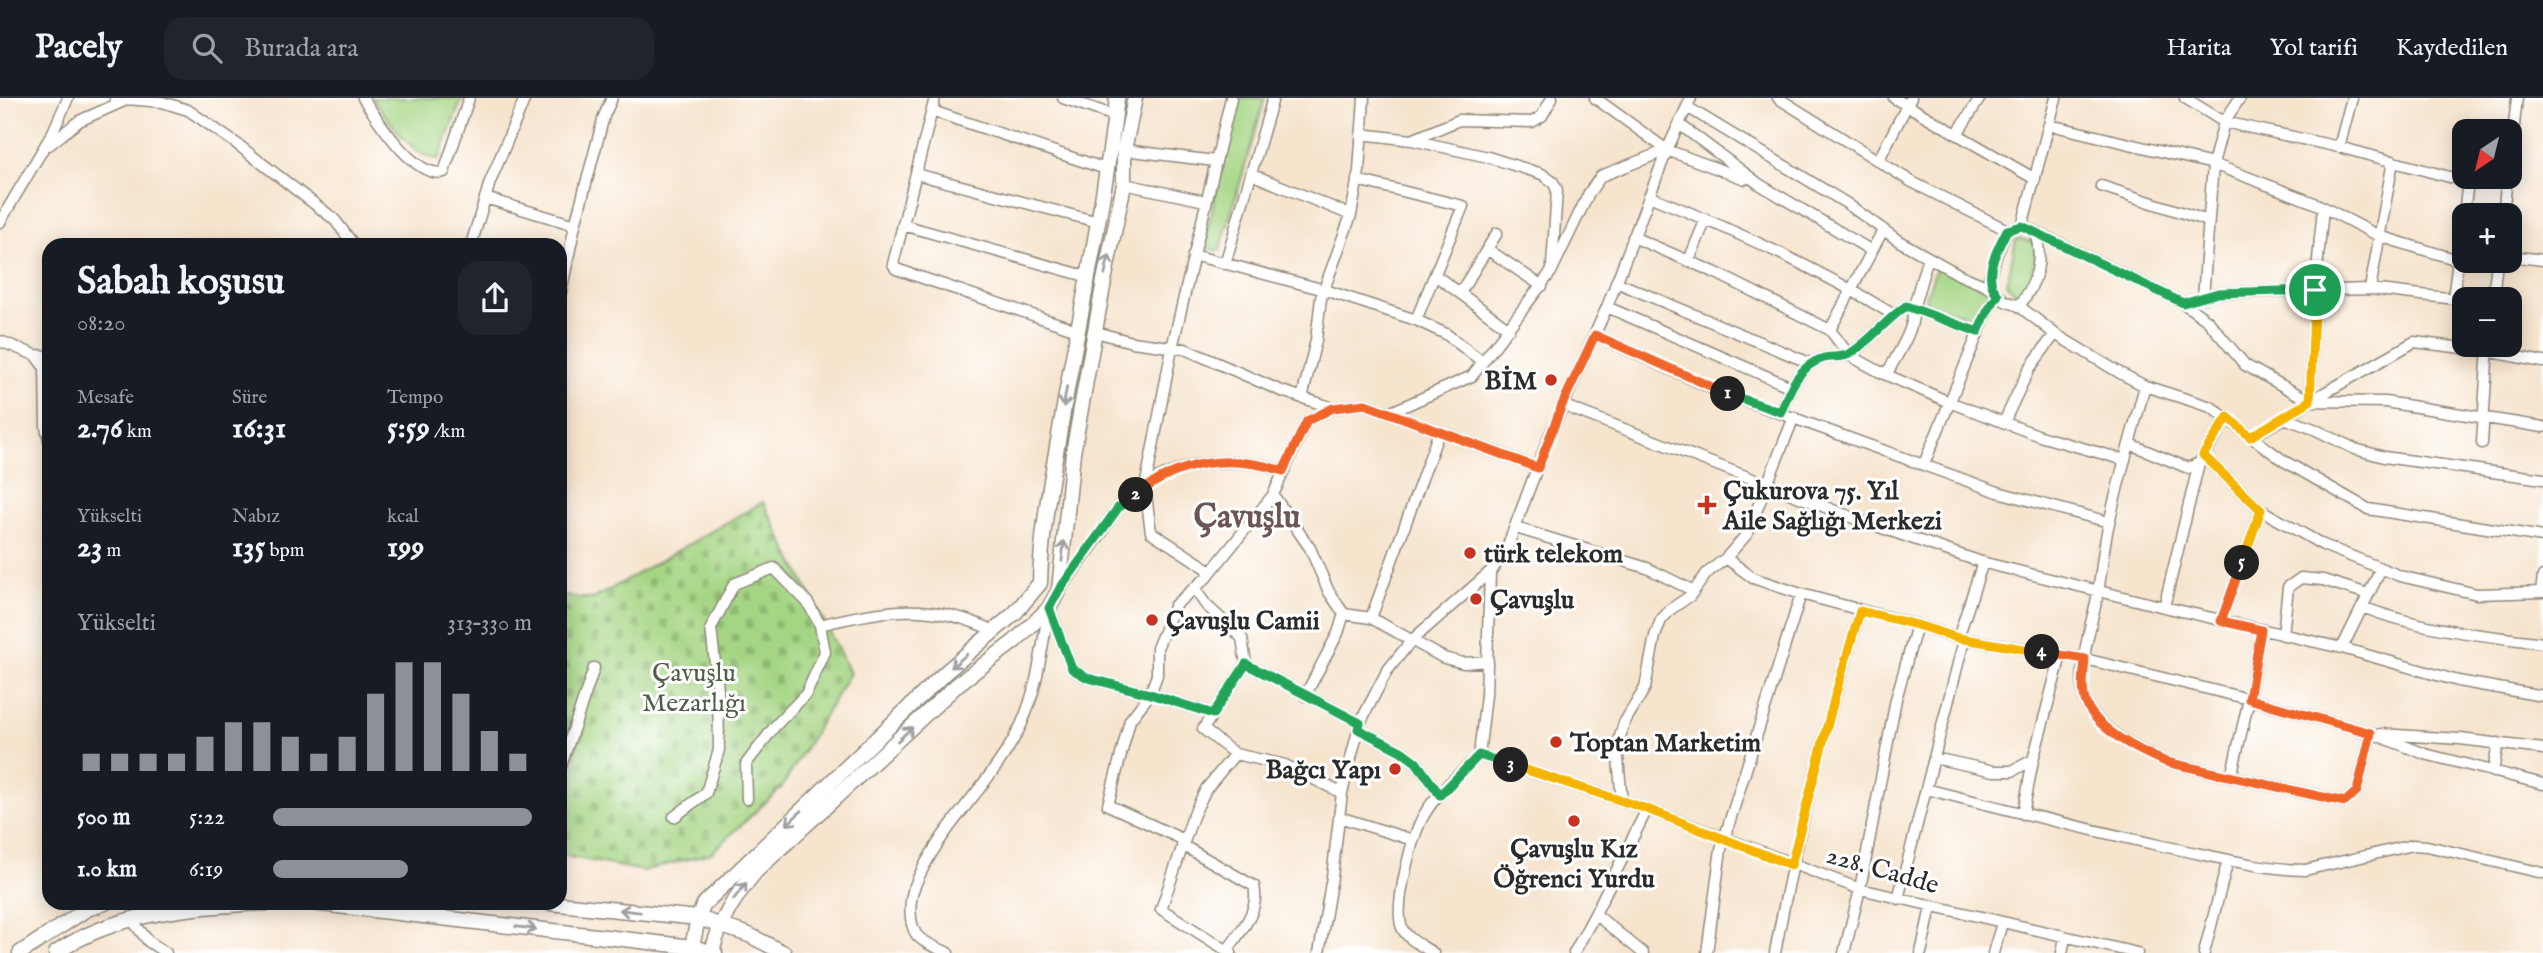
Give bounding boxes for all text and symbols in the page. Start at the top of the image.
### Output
search box [164,17,654,80]
text: Pacely [35,27,122,69]
icon: search [188,29,226,67]
text: Burada ara [244,32,359,65]
text: Harita [2167,33,2231,64]
text: Yol tarifi [2269,33,2358,64]
text: Kaydedilen [2396,33,2508,64]
north arrow [2452,119,2522,189]
map controls [2452,119,2522,357]
button: + [2452,203,2522,273]
one-way arrow [1100,254,1114,277]
text: Sabah koşusu [77,259,285,307]
pin [2285,260,2345,320]
button: share [458,261,532,335]
icon: arrive [2296,271,2334,309]
button: − [2452,287,2522,357]
text: 08:20 [77,309,125,338]
place label: BİM [1484,365,1538,398]
marker: BİM [1543,372,1559,388]
pin: 1 [1710,376,1746,412]
text: 1 [1724,381,1731,405]
one-way arrow [1058,385,1071,408]
text: Mesafe [77,386,134,410]
text: Süre [232,386,267,410]
text: Tempo [387,386,443,410]
text: 2.76 [77,410,123,448]
text: 16:31 [232,410,286,448]
text: 5:59 [387,410,430,448]
text: km [123,420,152,444]
text: /km [430,420,465,444]
place label: Çukurova 75. Yıl Aile Sağlığı Merkezi [1722,475,1942,538]
pin: 2 [1118,478,1154,512]
text: 2 [1131,482,1140,506]
marker: Çukurova 75. Yıl Aile Sağlığı Merkezi [1697,495,1717,515]
district label: Çavuşlu [1194,497,1300,539]
text: Yükselti [77,505,142,529]
text: Nabız [232,505,280,529]
text: kcal [387,505,419,529]
text: 23 [77,529,102,567]
text: 135 [232,529,265,567]
text: 199 [387,529,424,567]
place label: türk telekom [1484,538,1623,571]
text: m [102,539,121,563]
text: bpm [265,539,305,563]
one-way arrow [1057,540,1070,563]
marker: türk telekom [1462,545,1478,561]
pin: 5 [2224,546,2260,580]
text: 5 [2238,550,2245,574]
place label: Çavuşlu [1490,584,1575,617]
marker: Çavuşlu [1468,591,1484,607]
place label: Çavuşlu Camii [1166,605,1320,638]
text: Yükselti [77,609,156,638]
text: 313–330 m [447,609,532,638]
marker: Çavuşlu Camii [1144,612,1160,628]
pin: 4 [2024,634,2060,670]
text: 4 [2037,639,2046,663]
one-way arrow [950,653,968,668]
park label: Çavuşlu Mezarlığı [642,657,746,720]
one-way arrow [896,726,914,742]
place label: Toptan Marketim [1569,727,1761,760]
marker: Toptan Marketim [1548,734,1564,750]
pin: 3 [1494,748,1528,782]
text: 3 [1507,752,1514,776]
place label: Bağcı Yapı [1265,754,1381,787]
marker: Bağcı Yapı [1387,761,1403,777]
text: 500 m [77,803,131,832]
text: 5:22 [189,803,225,832]
one-way arrow [786,809,803,826]
marker: Çavuşlu Kız Öğrenci Yurdu [1566,813,1582,829]
place label: Çavuşlu Kız Öğrenci Yurdu [1493,833,1655,896]
street label: 228. Cadde [1823,839,1943,902]
text: 1.0 km [77,855,137,884]
text: 6:19 [189,855,223,884]
one-way arrow [733,882,748,900]
one-way arrow [620,904,642,917]
one-way arrow [514,921,537,934]

